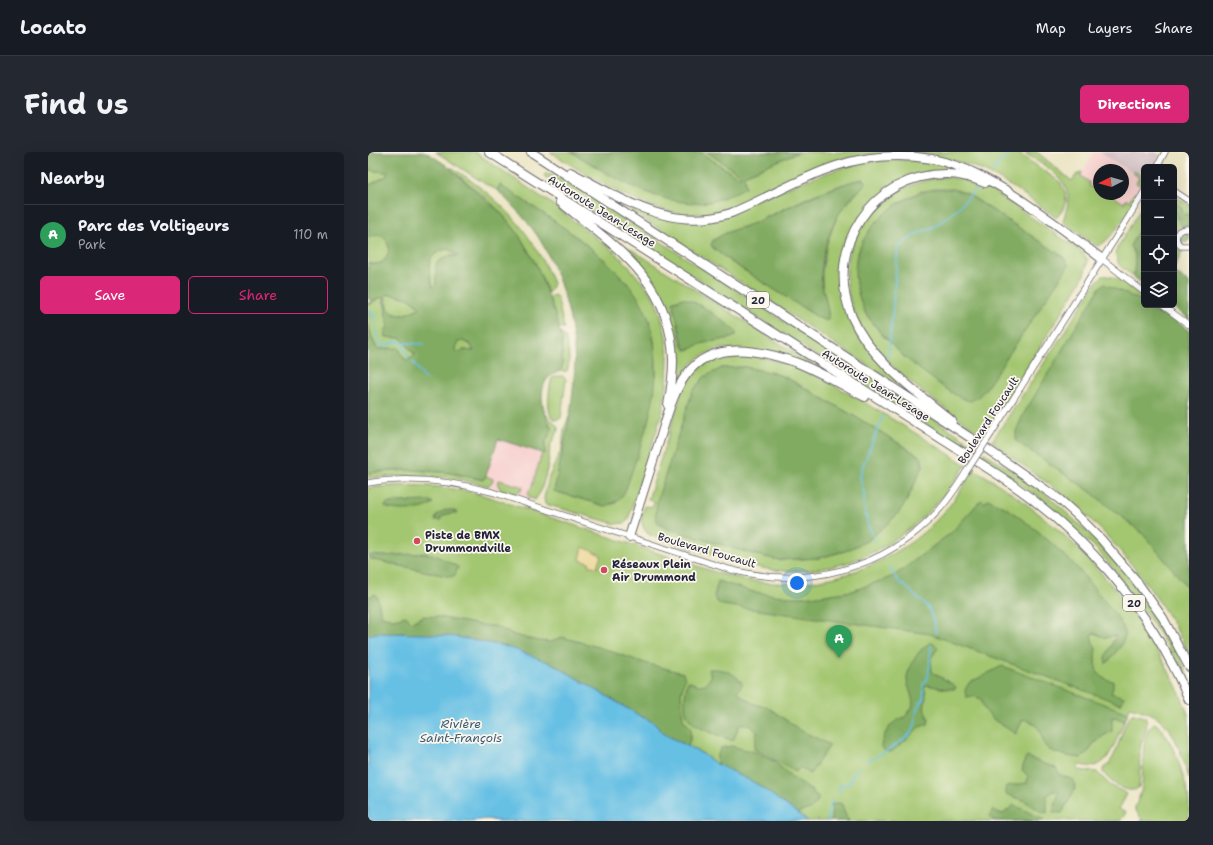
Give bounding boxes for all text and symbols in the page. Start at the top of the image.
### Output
text: Locato [20,15,87,40]
text: Map [1036,19,1066,37]
text: Layers [1088,19,1132,37]
text: Share [1154,19,1193,37]
text: Find us [24,85,129,123]
button: Directions [1080,85,1189,123]
north arrow [1093,164,1129,200]
map controls [1141,164,1177,308]
button: + [1141,164,1177,200]
text: Nearby [40,167,105,189]
street label: Autoroute Jean-Lesage [545,172,659,251]
button: − [1141,200,1177,236]
text: Parc des Voltigeurs [78,216,230,236]
text: A [48,226,58,243]
text: 110 m [293,226,328,243]
text: Park [78,236,106,253]
button: locate [1141,236,1177,272]
button: layers [1141,272,1177,308]
button: Save [40,276,180,314]
button: Share [188,276,328,314]
road number: 20 [747,292,769,308]
street label: Autoroute Jean-Lesage [819,346,933,425]
street label: Boulevard Foucault [954,373,1023,467]
place label: Piste de BMX Drummondville [425,528,512,556]
street label: Boulevard Foucault [656,529,758,572]
marker: Piste de BMX Drummondville [412,536,422,546]
place label: Réseaux Plein Air Drummond [612,557,696,585]
marker: Réseaux Plein Air Drummond [599,565,609,575]
your location [787,573,807,593]
road number: 20 [1123,595,1145,611]
pin: A [826,625,852,658]
water label: Rivière Saint-François [420,716,502,746]

